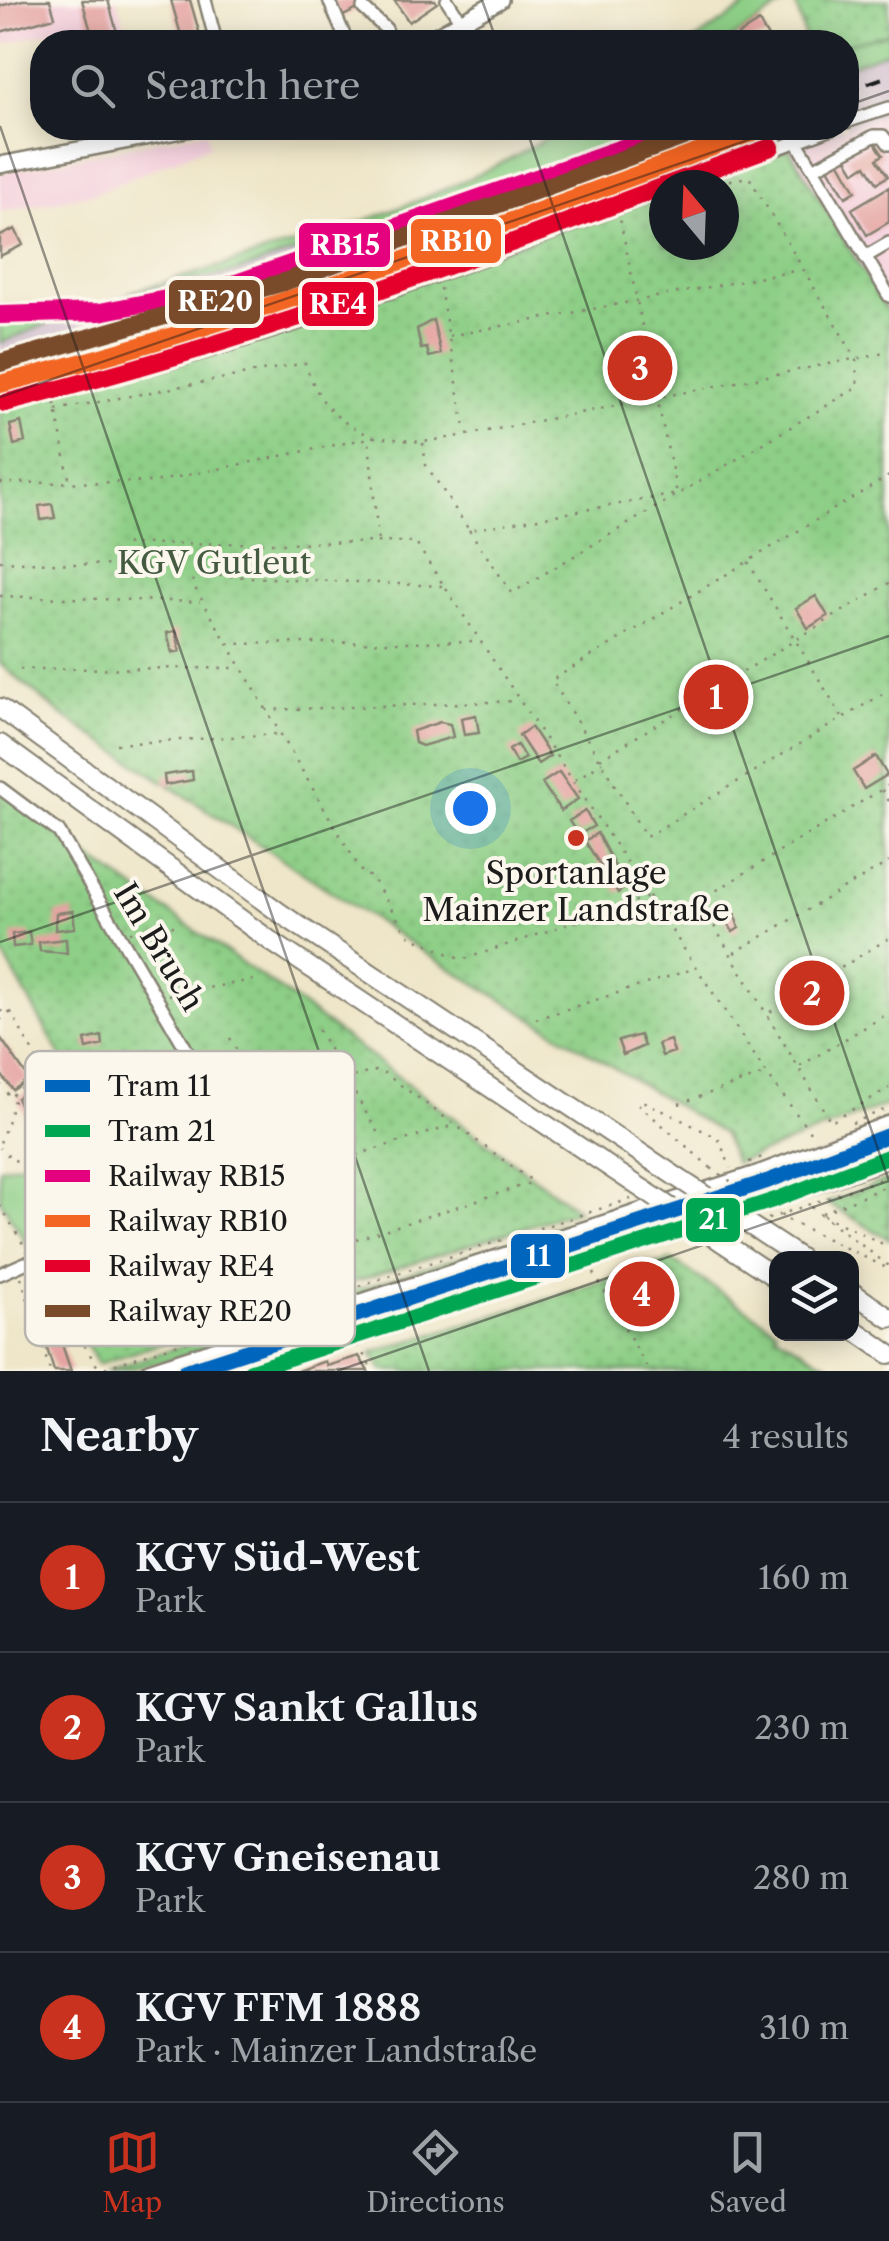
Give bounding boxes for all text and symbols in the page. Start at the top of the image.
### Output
search box [30,30,859,140]
icon: search [65,58,120,113]
text: Search here [145,62,360,109]
north arrow [649,170,739,260]
line badge: RB10 [409,217,503,265]
line badge: RB15 [297,221,392,269]
text: RB10 [420,224,492,258]
text: RB15 [310,228,380,262]
line badge: RE20 [167,278,262,326]
line badge: RE4 [300,280,376,328]
text: RE20 [177,284,253,318]
text: RE4 [309,287,367,321]
pin: 3 [608,330,672,406]
park label: KGV Gutleut [117,543,312,582]
pin: 1 [684,660,748,734]
your location [445,783,496,834]
marker: Sportanlage Mainzer Landstraße [565,827,587,849]
place label: Sportanlage Mainzer Landstraße [422,853,730,929]
street label: Im Bruch [106,876,213,1018]
pin: 2 [780,956,844,1030]
legend [25,1051,355,1346]
text: Tram 11 [108,1069,211,1103]
text: Tram 21 [108,1114,215,1148]
text: Railway RB15 [108,1159,285,1193]
line badge: 21 [684,1196,742,1244]
text: 21 [698,1202,728,1236]
text: Railway RB10 [108,1204,288,1238]
line badge: 11 [509,1232,567,1280]
text: 11 [525,1239,551,1273]
text: Railway RE4 [108,1249,274,1283]
map controls [769,1251,859,1341]
button: layers [769,1251,859,1341]
pin: 4 [610,1256,674,1332]
text: Railway RE20 [108,1294,292,1328]
text: Nearby [40,1410,198,1462]
text: 4 results [723,1417,849,1456]
text: KGV Süd-West [135,1534,420,1581]
text: 1 [65,1558,80,1597]
text: 160 m [758,1558,849,1597]
text: Park [135,1581,205,1620]
text: KGV Sankt Gallus [135,1684,478,1731]
text: 2 [63,1708,82,1747]
text: 230 m [754,1708,849,1747]
text: Park [135,1731,205,1770]
text: KGV Gneisenau [135,1834,441,1881]
text: 3 [63,1858,82,1897]
text: 280 m [753,1858,849,1897]
text: Park [135,1881,205,1920]
text: KGV FFM 1888 [135,1984,421,2031]
text: 4 [63,2008,82,2047]
text: 310 m [759,2008,849,2047]
text: Park · Mainzer Landstraße [135,2031,537,2070]
tab: Map [102,2125,162,2219]
tab: Directions [366,2125,505,2219]
tab: Saved [709,2125,787,2219]

